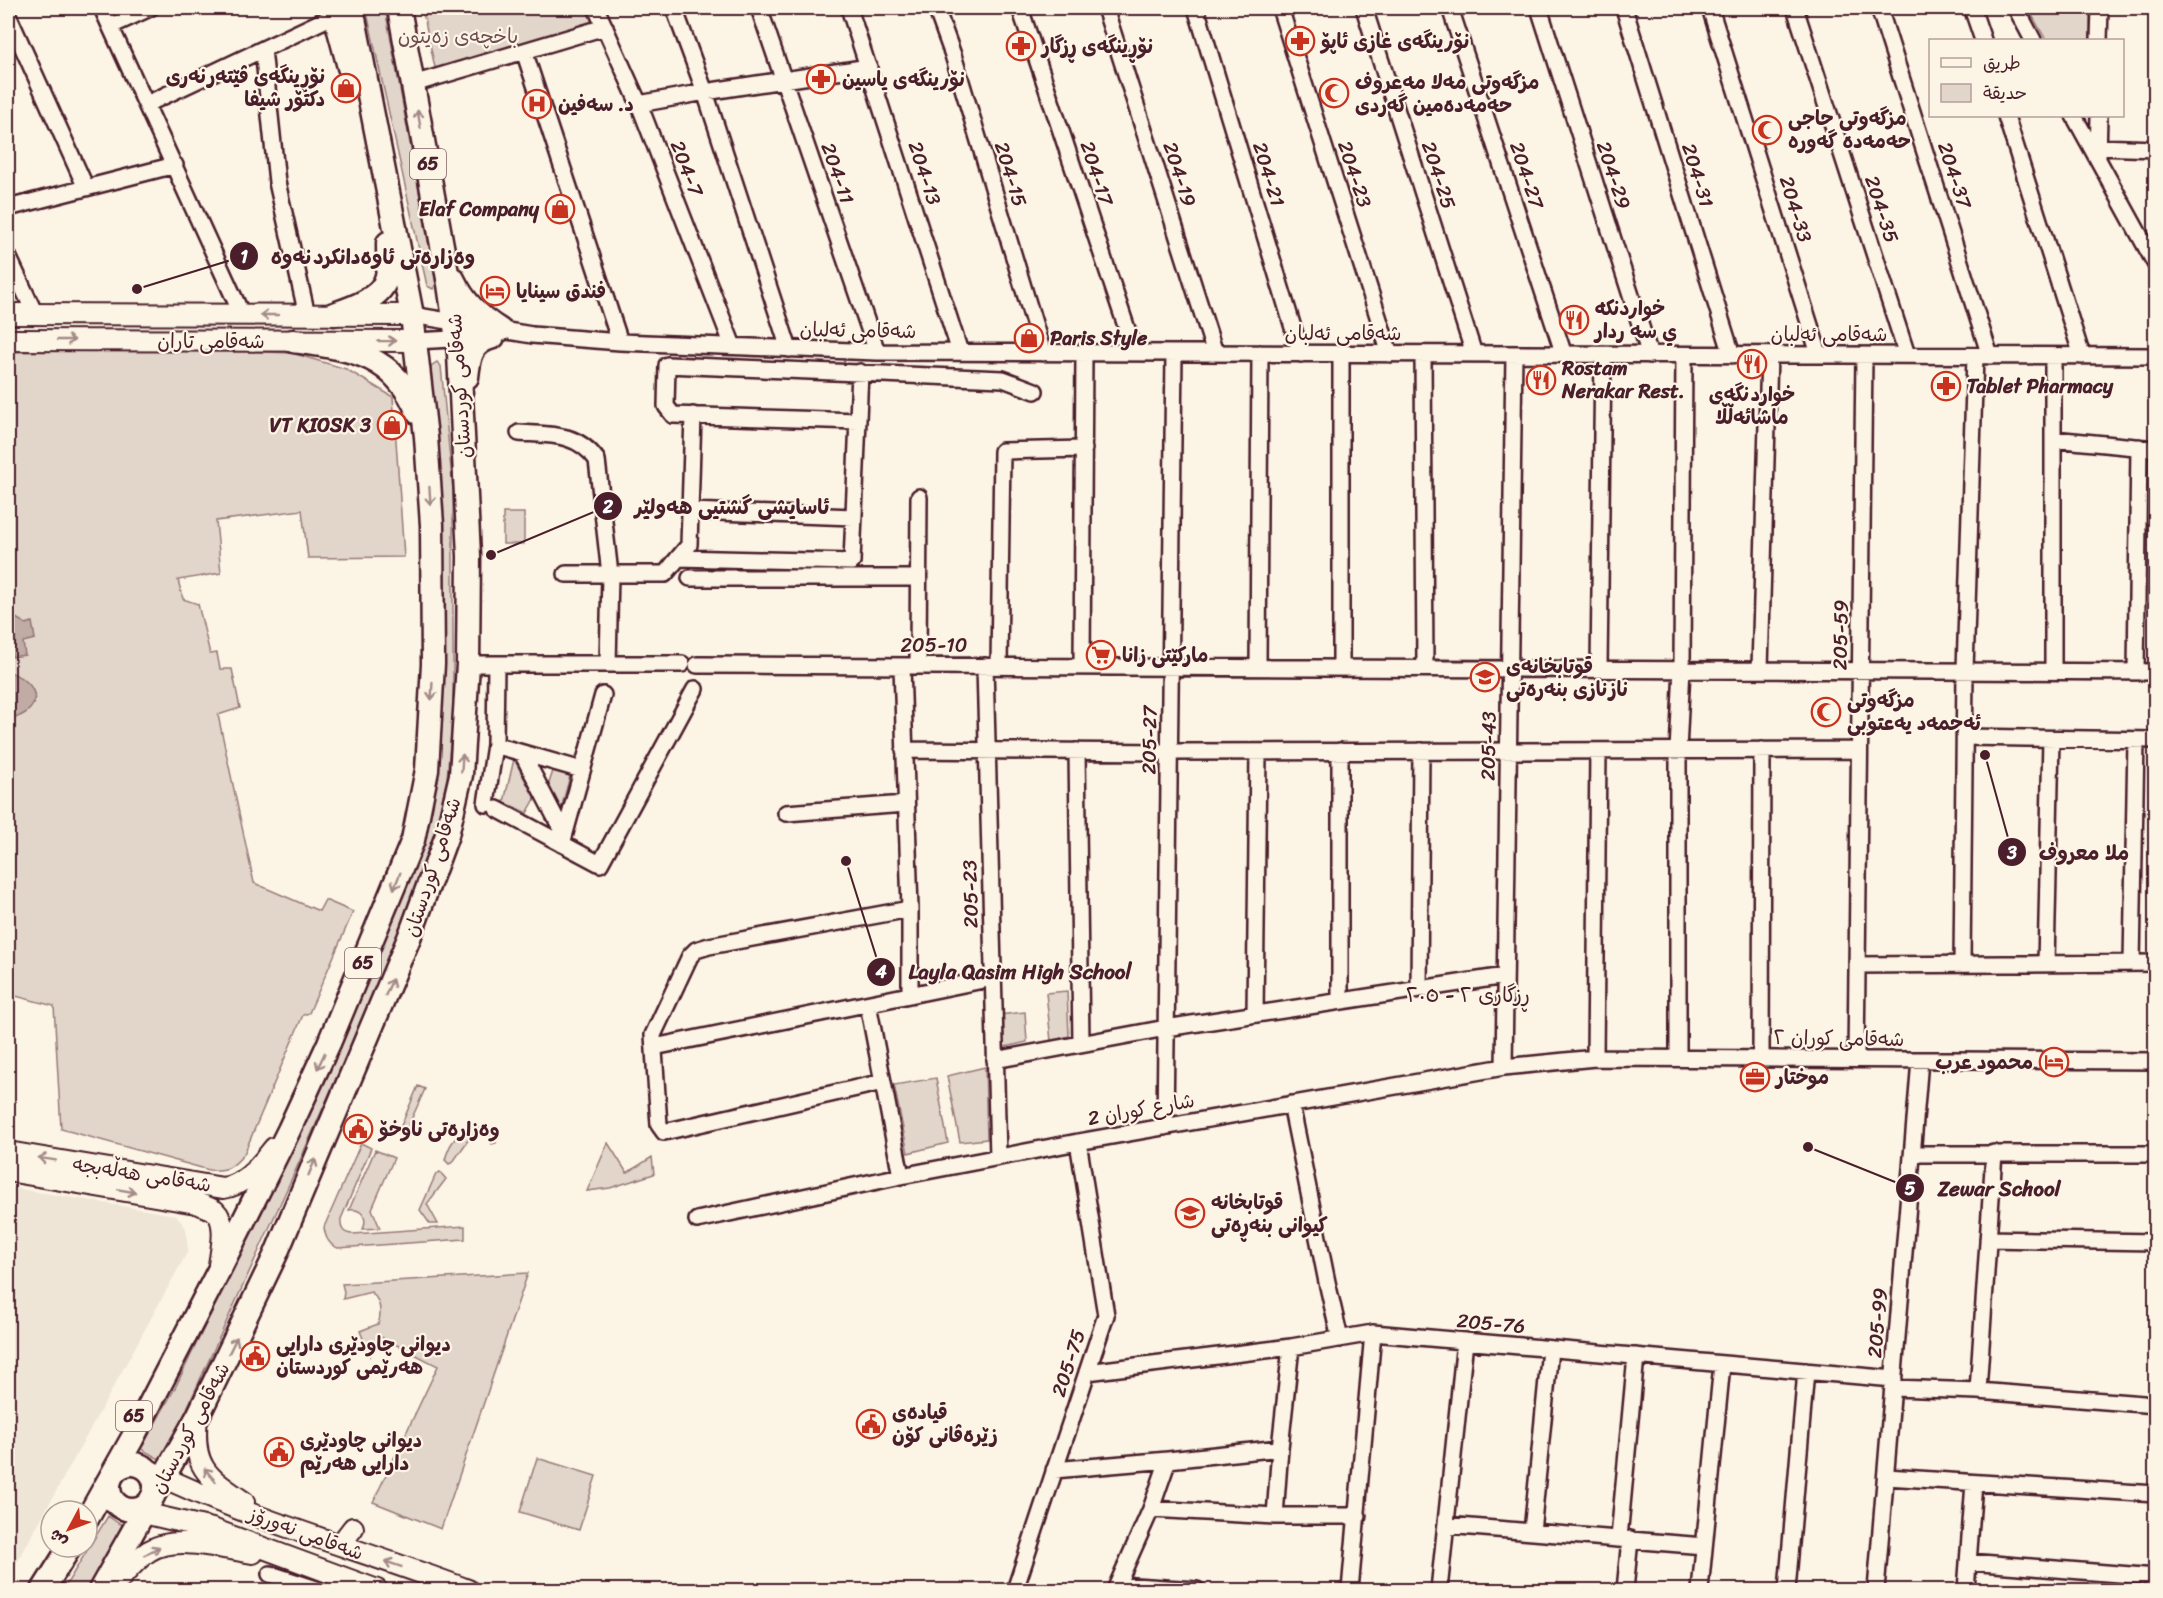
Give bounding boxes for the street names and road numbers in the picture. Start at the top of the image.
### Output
street label: 204-7 [660,135,714,203]
street label: 204-17 [1070,136,1124,211]
street label: 204-23 [1327,136,1382,212]
street label: 204-13 [898,137,951,210]
street label: 204-15 [984,137,1037,211]
street label: 204-19 [1153,137,1206,211]
street label: 204-21 [1242,137,1295,211]
street label: 204-25 [1411,137,1466,214]
street label: 204-27 [1499,137,1554,215]
street label: 204-29 [1586,137,1641,214]
street label: 204-37 [1927,137,1982,215]
street label: 204-11 [811,138,864,209]
street label: 204-31 [1671,139,1724,212]
road number: 65 [410,149,446,179]
street label: 204-35 [1854,171,1909,247]
street label: 204-33 [1769,172,1822,247]
street label: شەقامی کوردستان [437,312,482,460]
street label: شەقامی ئەلبان [799,312,917,349]
street label: شەقامی ئەلبان [1285,316,1401,351]
street label: شەقامی ئەلبان [1771,317,1887,352]
street label: شەقامی تاران [157,324,265,359]
street label: 205-59 [1822,600,1859,670]
street label: 205-10 [901,628,967,663]
street label: 205-27 [1131,704,1168,775]
street label: 205-43 [1470,711,1507,781]
street label: شەقامی کوردستان [393,793,472,942]
street label: 205-23 [952,860,989,928]
road number: 65 [345,948,381,978]
street label: شەقامی کوران ٢ [1773,1020,1905,1057]
street label: شارع كوران 2 [1085,1083,1197,1136]
street label: شەقامی هەڵەبجە [70,1146,214,1203]
street label: 205-99 [1857,1287,1898,1360]
street label: 205-76 [1455,1303,1527,1344]
street label: 205-75 [1041,1325,1096,1402]
street label: شەقامی کوردستان [141,1356,240,1501]
road number: 65 [116,1401,152,1431]
street label: شەقامی نەورۆز [241,1496,368,1571]

